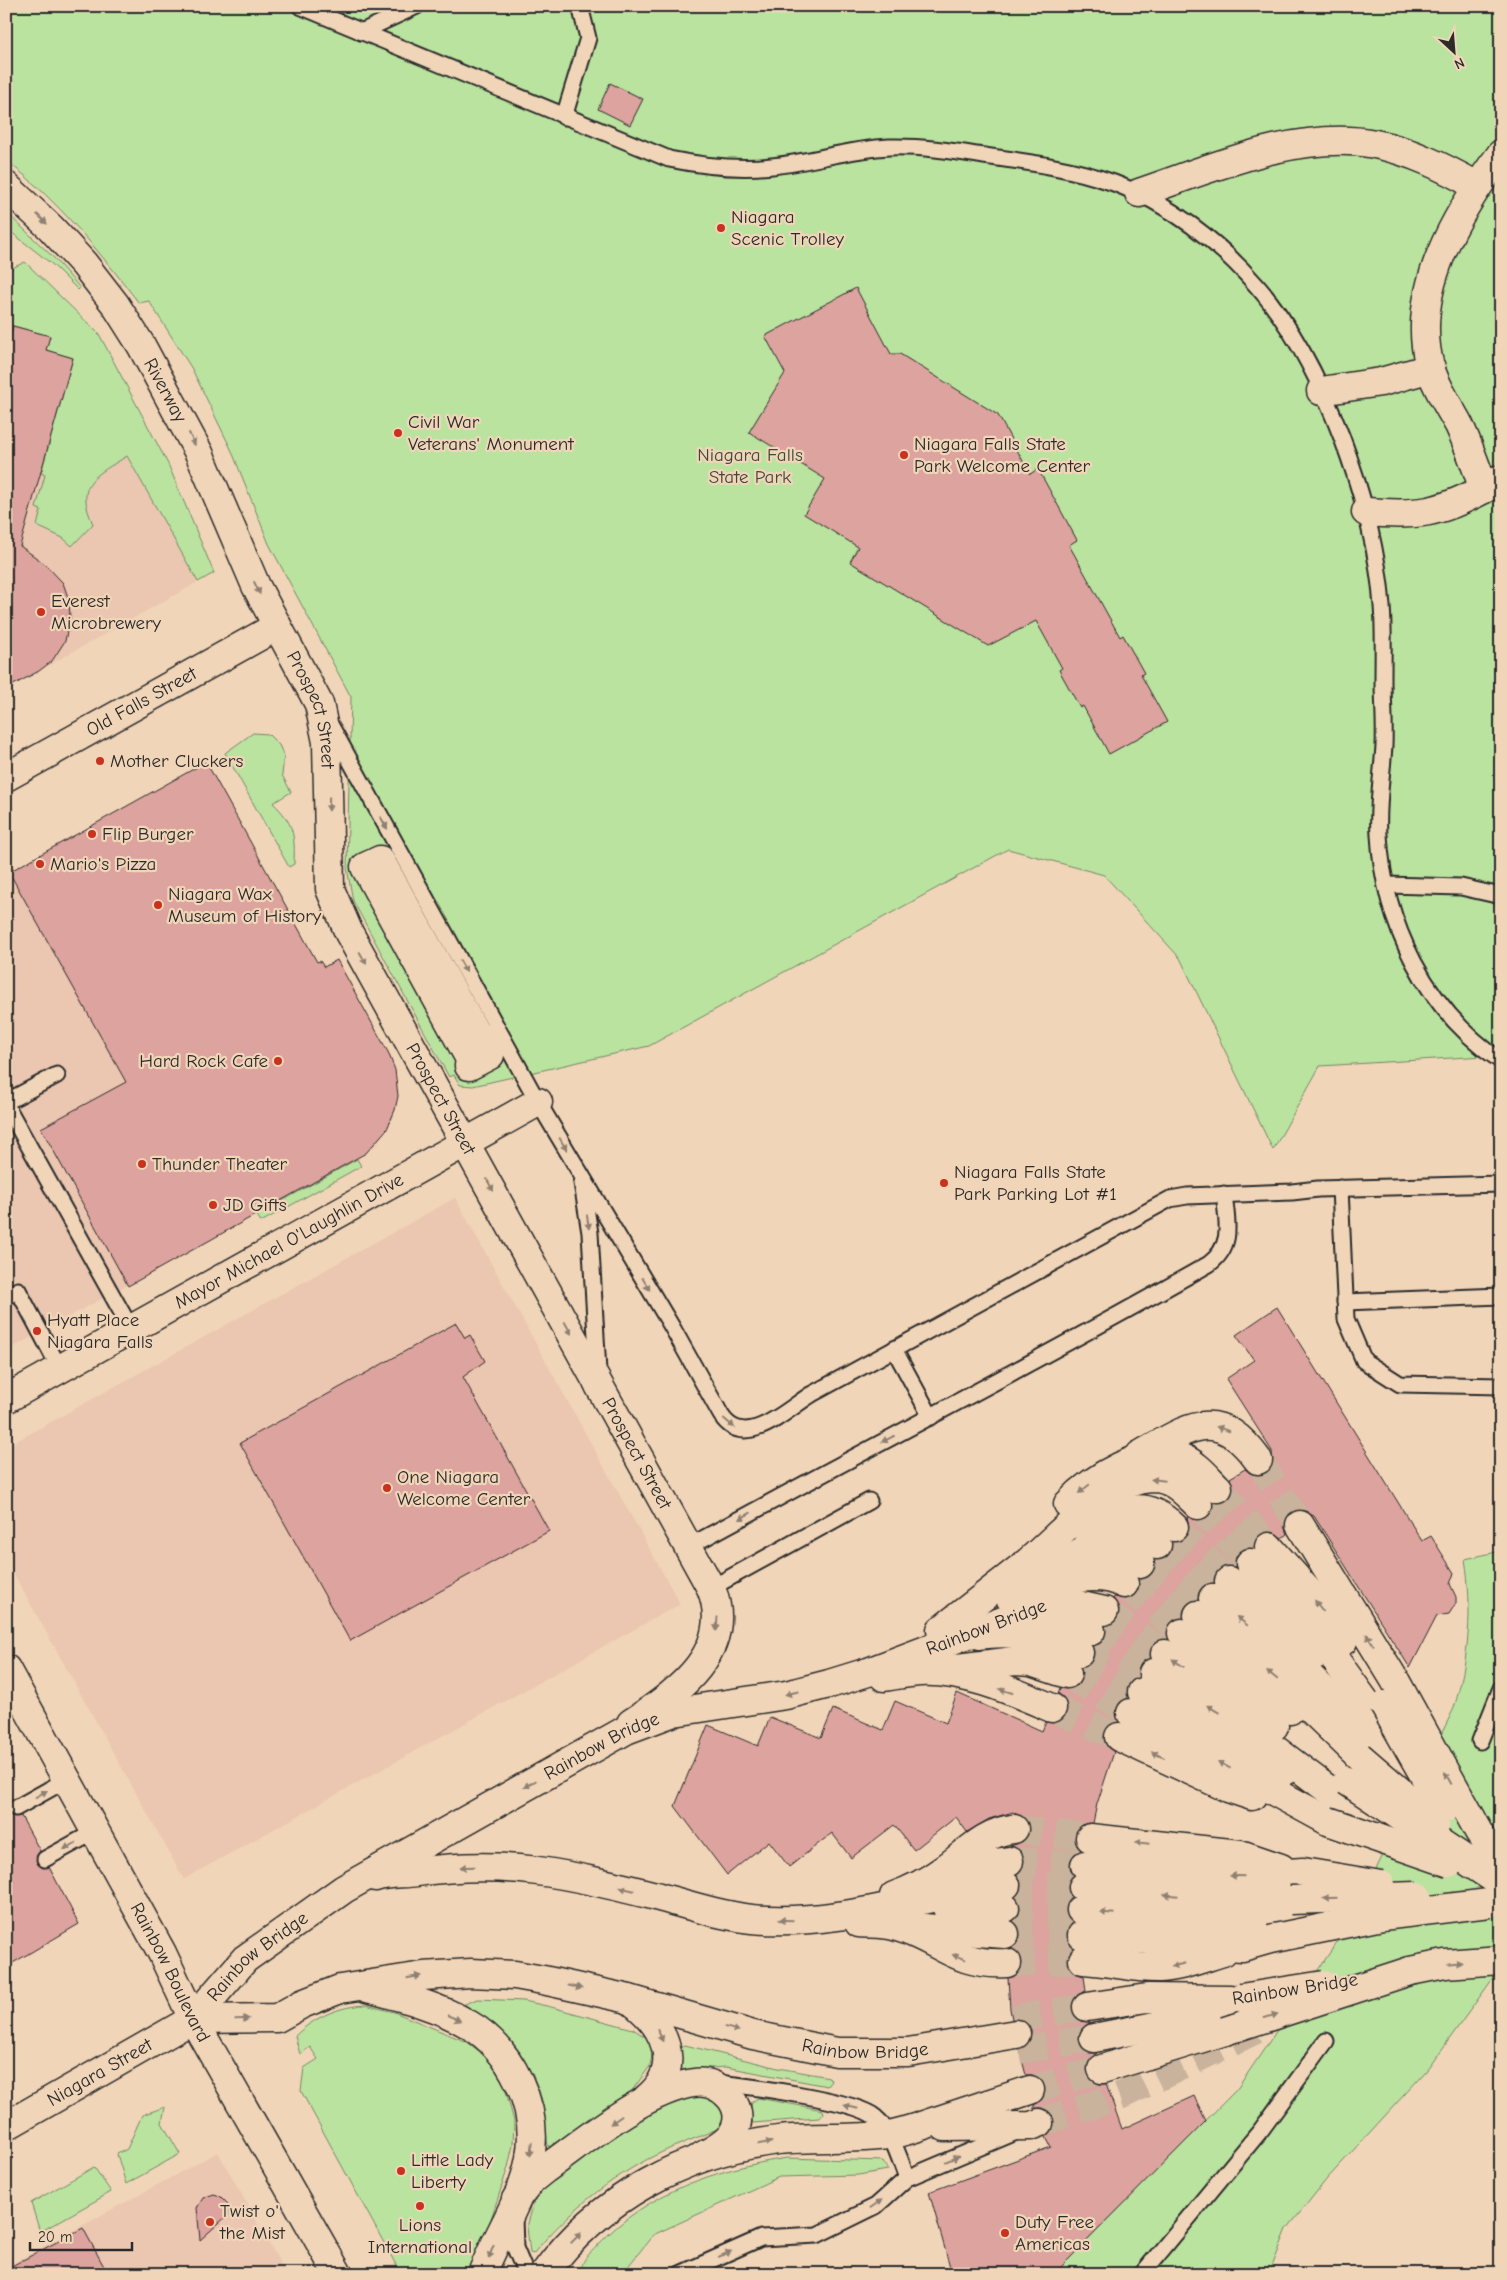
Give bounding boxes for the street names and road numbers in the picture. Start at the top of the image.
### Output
street label: Riverway [139,354,192,427]
street label: Prospect Street [282,647,339,769]
street label: Old Falls Street [82,662,201,741]
street label: Prospect Street [401,1039,481,1159]
street label: Mayor Michael O'Laughlin Drive [171,1168,407,1314]
street label: Prospect Street [597,1394,676,1513]
street label: Rainbow Bridge [923,1594,1049,1660]
street label: Rainbow Bridge [540,1708,662,1785]
street label: Rainbow Boulevard [126,1899,215,2046]
street label: Rainbow Bridge [202,1907,312,2006]
street label: Rainbow Bridge [1231,1968,1359,2010]
street label: Niagara Street [43,2033,157,2111]
street label: Rainbow Bridge [800,2034,930,2063]

